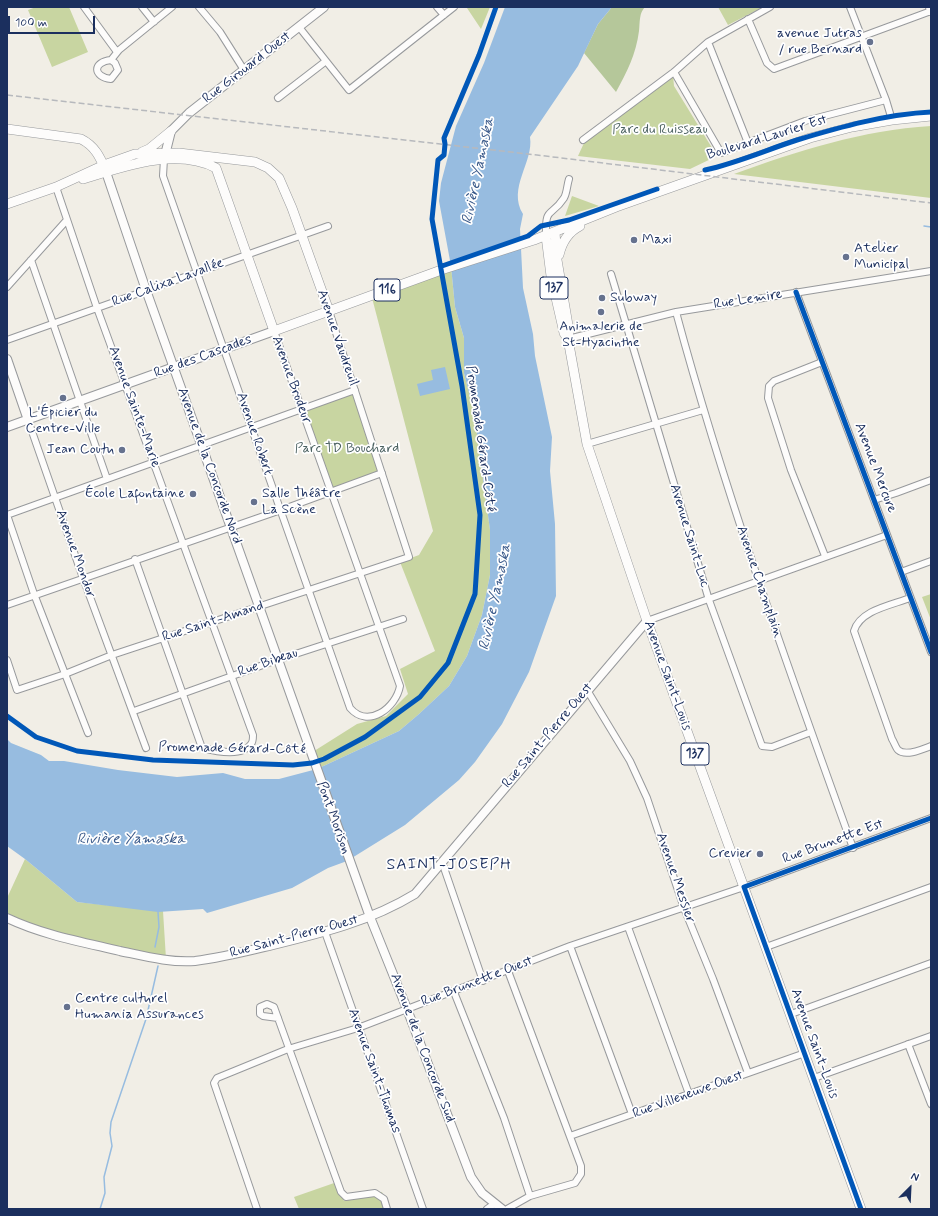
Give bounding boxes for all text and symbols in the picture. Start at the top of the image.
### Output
scale bar [10,8,97,34]
text: 100 m [15,15,47,31]
place label: avenue Jutras / rue Bernard [777,26,862,58]
street label: Rue Girouard Ouest [200,28,294,108]
marker: avenue Jutras / rue Bernard [865,37,875,47]
street label: Boulevard Laurier Est [705,112,829,164]
water label: Rivière Yamaska [459,116,499,226]
park label: Parc du Ruisseau [612,122,708,138]
place label: Maxi [642,232,672,248]
marker: Maxi [629,235,639,245]
place label: Atelier Municipal [854,241,909,274]
marker: Atelier Municipal [841,252,851,262]
street label: Rue Calixa Lavallée [110,255,226,311]
road number: 137 [540,277,568,299]
road number: 116 [374,279,400,301]
street label: Rue Lemire [712,286,784,314]
street label: Avenue Vaudreuil [313,288,361,388]
place label: Subway [610,290,657,306]
marker: Subway [597,293,607,303]
marker: Animalerie de St-Hyacinthe [596,307,606,317]
place label: Animalerie de St-Hyacinthe [559,319,643,352]
street label: Rue des Cascades [152,332,254,382]
street label: Avenue Brodeur [267,334,315,426]
street label: Avenue Sainte-Marie [104,344,164,470]
street label: Promenade Gérard-Côté [461,365,499,513]
street label: Avenue de la Concorde Nord [173,386,245,546]
street label: Avenue Robert [232,390,276,478]
marker: L'Épicier du Centre-Ville [58,393,68,403]
place label: L'Épicier du Centre-Ville [26,405,100,438]
street label: Avenue Mercure [850,421,900,515]
park label: Parc TD Bouchard [295,441,399,457]
place label: Jean Coutu [46,442,114,458]
marker: Jean Coutu [117,445,127,455]
street label: Avenue Saint-Luc [665,482,713,590]
place label: École Lafontaine [85,486,185,502]
place label: Salle Théâtre La Scène [262,486,341,518]
marker: École Lafontaine [188,489,198,499]
marker: Salle Théâtre La Scène [249,497,259,507]
street label: Avenue Mondor [51,508,99,600]
street label: Avenue Champlain [732,524,786,640]
water label: Rivière Yamaska [476,542,516,652]
street label: Rue Saint-Amand [160,598,266,646]
street label: Avenue Saint-Louis [639,619,695,733]
street label: Rue Bibeau [236,645,300,681]
street label: Rue Saint-Pierre Ouest [499,680,597,792]
street label: Promenade Gérard-Côté [158,739,306,759]
road number: 137 [681,743,709,765]
street label: Pont Morison [312,779,354,857]
street label: Rue Brunette Est [780,816,886,868]
water label: Rivière Yamaska [77,831,185,849]
street label: Avenue Messier [652,831,698,925]
place label: Crevier [709,846,752,862]
marker: Crevier [755,849,765,859]
district label: SAINT-JOSEPH [384,856,514,876]
street label: Rue Saint-Pierre Ouest [228,912,360,962]
street label: Rue Brunette Ouest [419,953,535,1011]
street label: Avenue de la Concorde Sud [386,971,458,1125]
street label: Avenue Saint-Louis [786,987,842,1101]
place label: Centre culturel Humania Assurances [75,991,204,1024]
marker: Centre culturel Humania Assurances [62,1002,72,1012]
street label: Avenue Saint-Thomas [344,1006,404,1136]
street label: Rue Villeneuve Ouest [631,1067,745,1123]
north arrow [890,1168,930,1208]
text: N [909,1169,921,1185]

